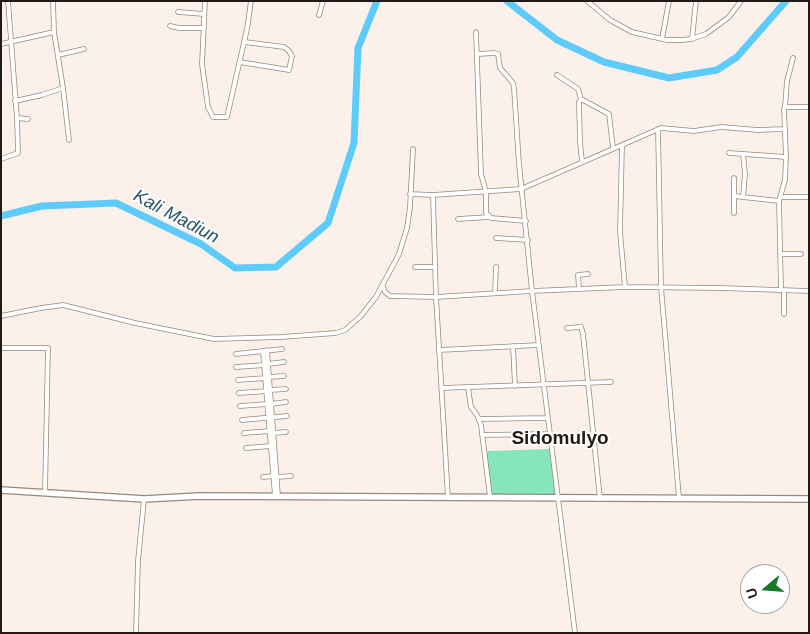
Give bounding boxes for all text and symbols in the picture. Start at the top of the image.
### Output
water label: Kali Madiun [129,185,223,249]
district label: Sidomulyo [511,428,609,450]
north arrow [740,564,790,614]
text: U [743,586,761,601]

